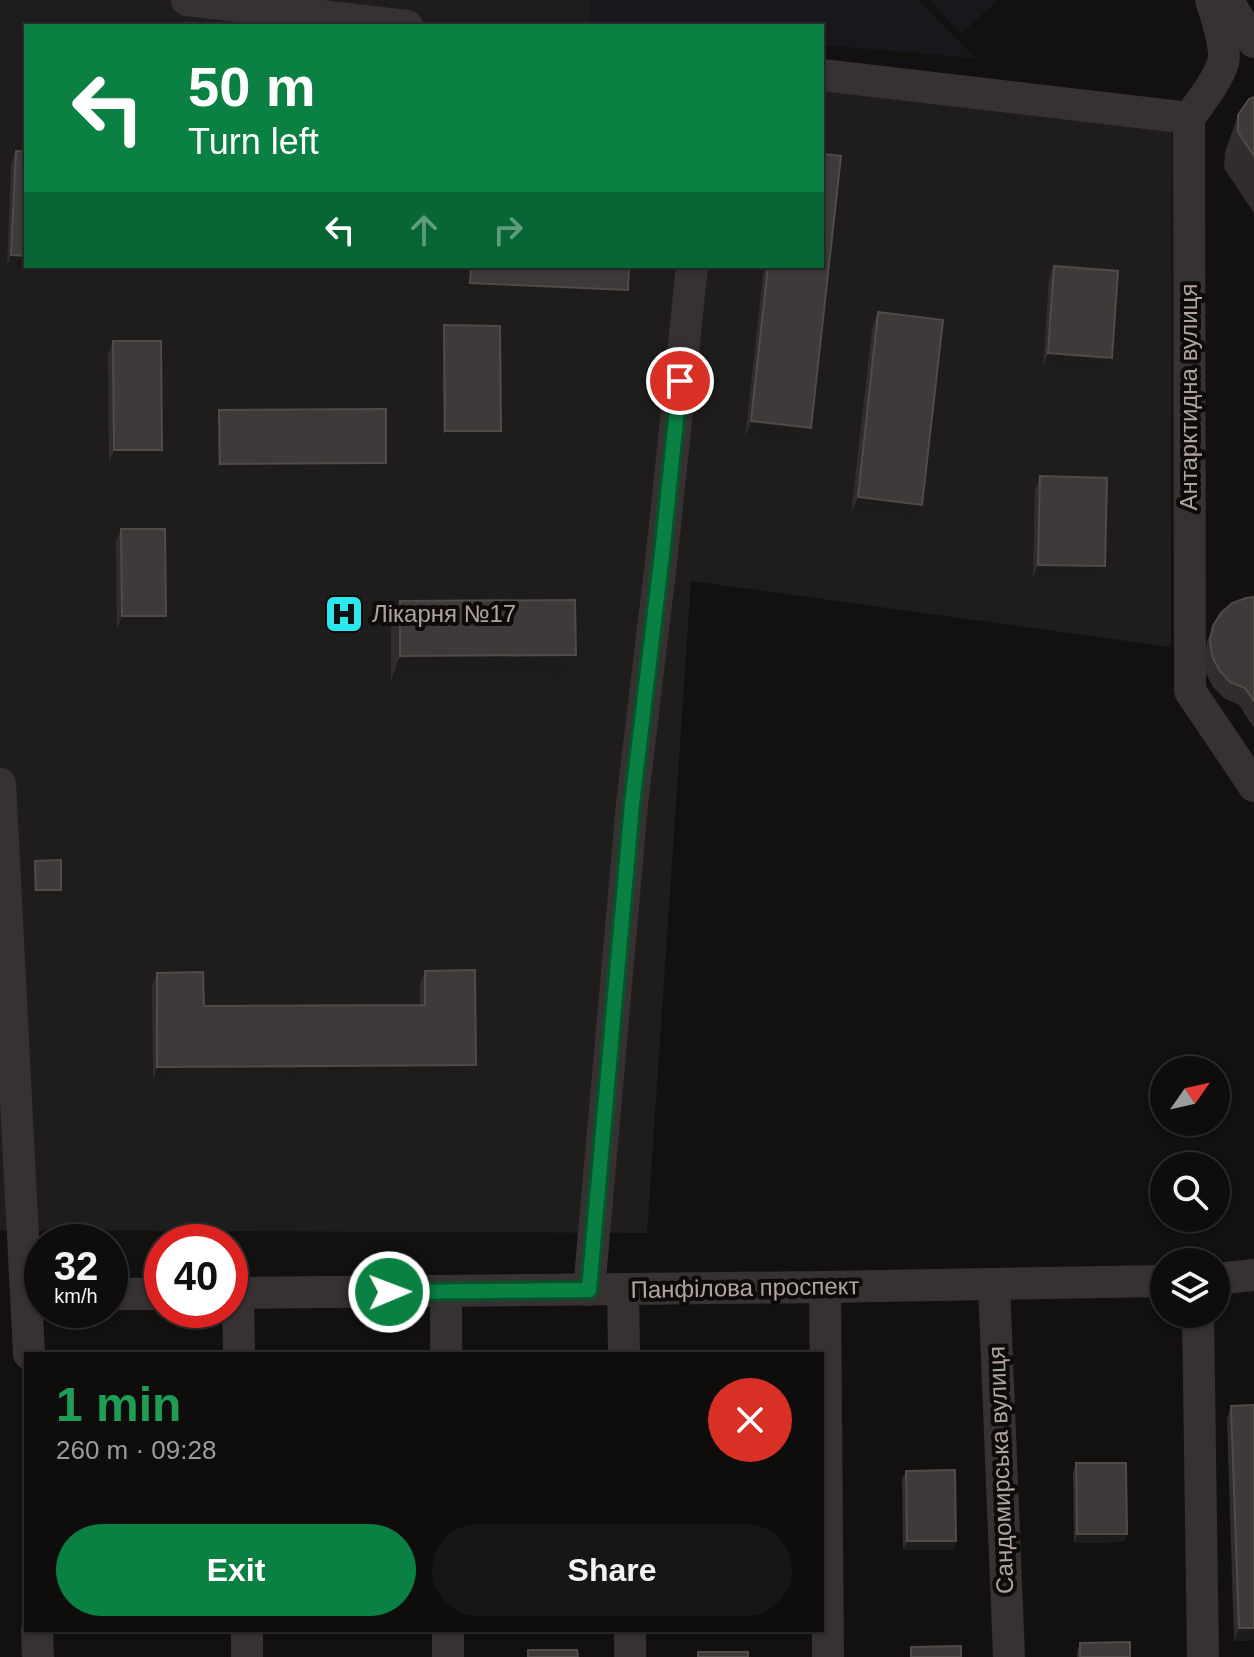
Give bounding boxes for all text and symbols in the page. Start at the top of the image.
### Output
text: 50 m [188,55,316,118]
icon: left [56,56,160,160]
text: Turn left [188,121,319,162]
icon: left [318,208,362,252]
icon: ahead [402,208,446,252]
icon: right [486,208,530,252]
street label: Антарктидна вулиця [1175,284,1202,510]
pin [646,347,714,415]
icon: arrive [658,359,702,403]
hospital icon: Лікарня №17 [323,593,365,635]
place label: Лікарня №17 [372,600,516,627]
north arrow [1150,1056,1230,1136]
map controls [1150,1056,1230,1328]
button: search [1150,1152,1230,1232]
speed limit sign: 40 [144,1224,248,1328]
text: 32 [54,1244,98,1288]
button: layers [1150,1248,1230,1328]
position arrow [347,1250,431,1334]
street label: Панфілова проспект [630,1272,860,1303]
text: km/h [54,1285,98,1307]
street label: Сандомирська вулиця [983,1346,1018,1595]
text: 1 min [56,1378,181,1431]
button: close [708,1378,792,1462]
text: 260 m · 09:28 [56,1435,216,1465]
button: Exit [56,1524,416,1616]
button: Share [432,1524,792,1616]

